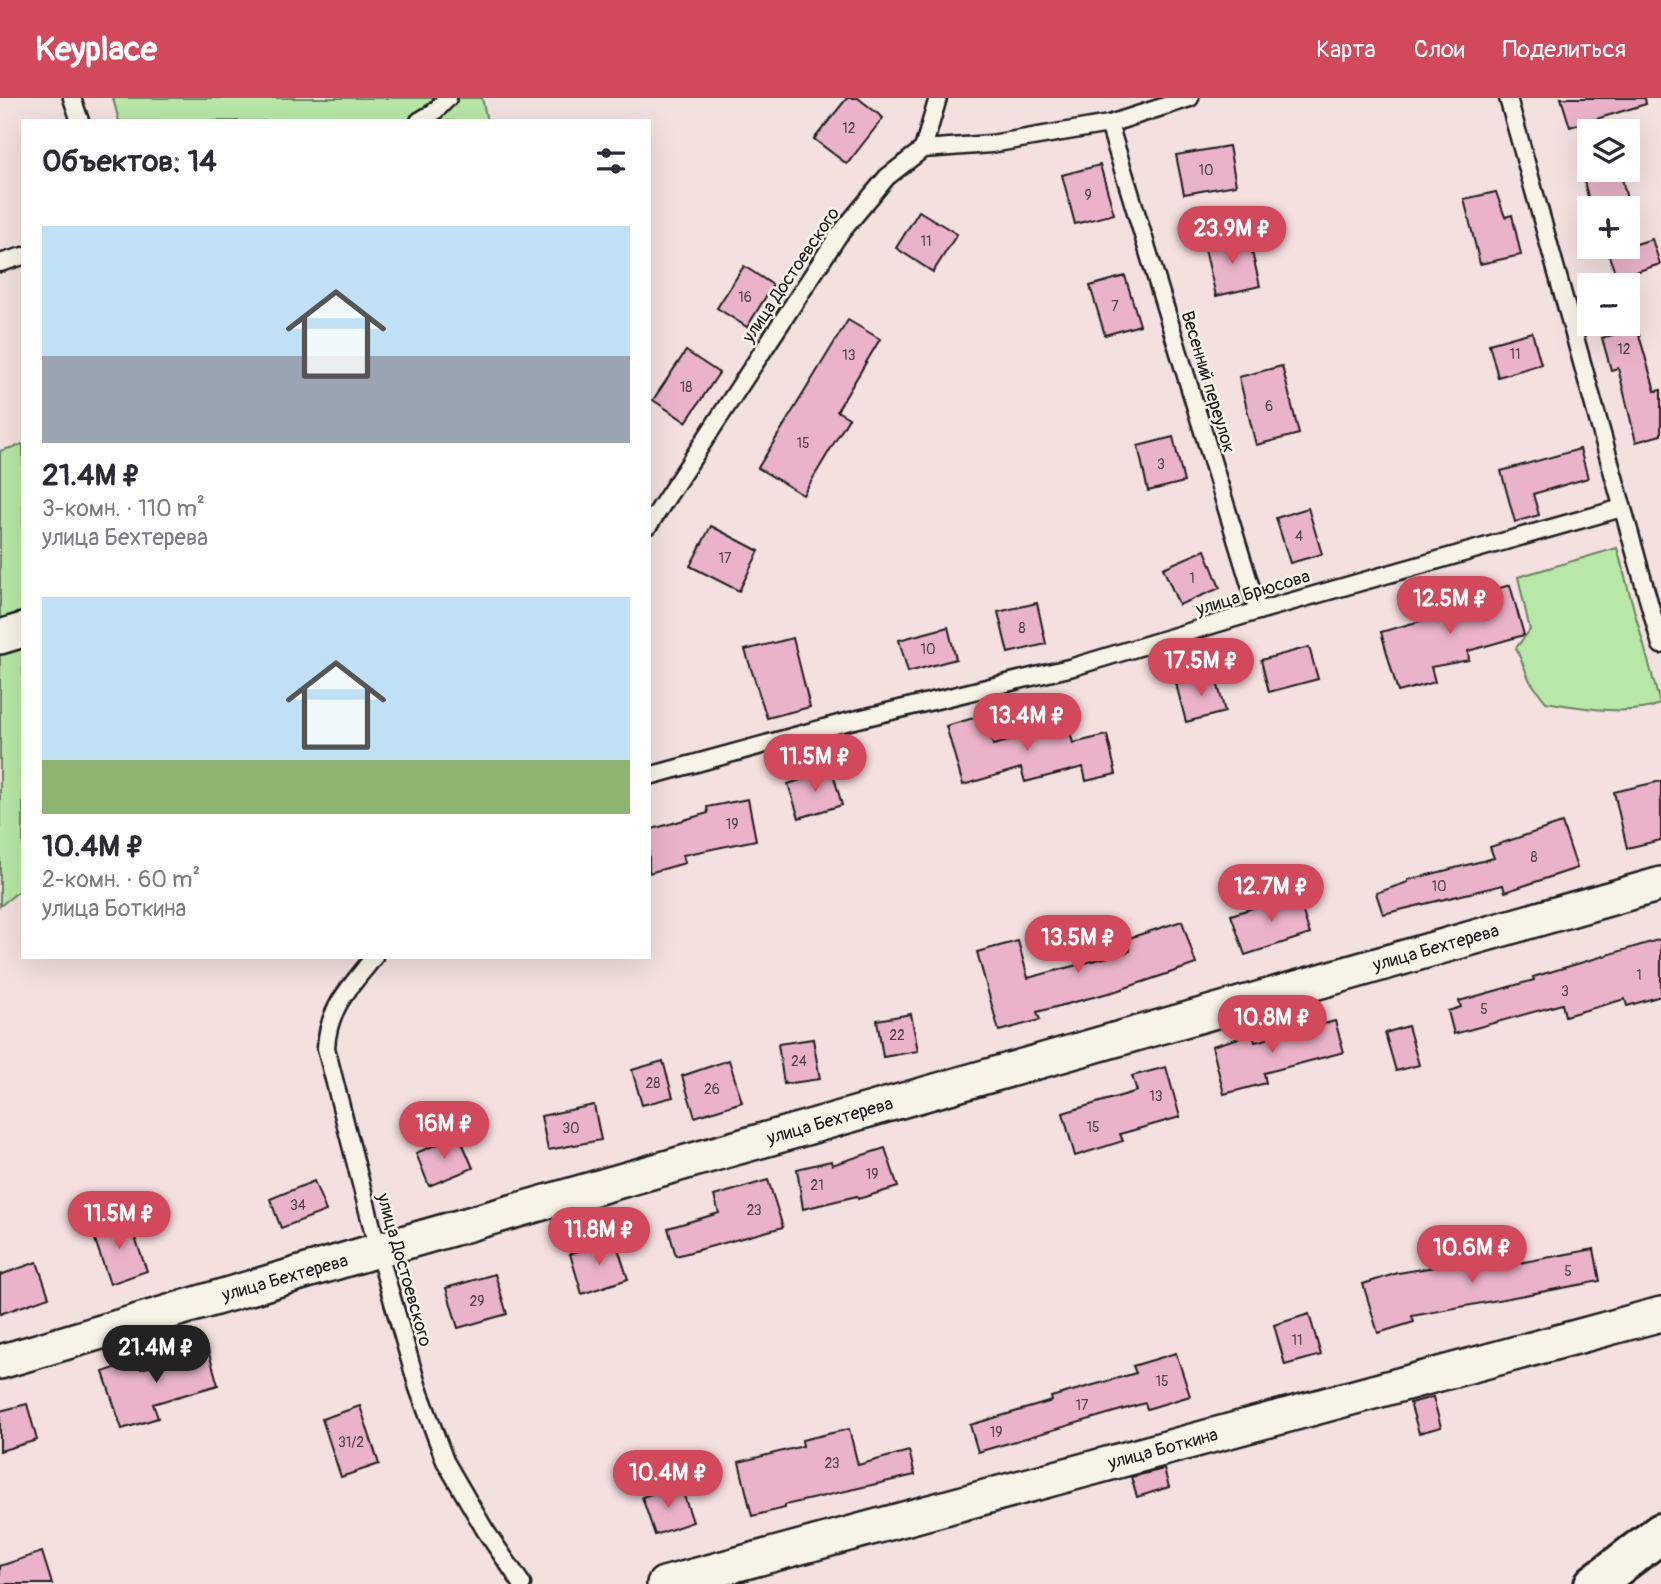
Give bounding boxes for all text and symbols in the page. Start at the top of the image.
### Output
text: Keyplace [35,29,157,70]
text: Карта [1316,35,1376,64]
text: Слои [1414,35,1465,64]
text: Поделиться [1503,35,1626,64]
map controls [1577,119,1640,336]
button: layers [1577,119,1640,182]
house number: 12 [842,120,856,137]
icon: filters [592,142,630,180]
text: Объектов: 14 [42,143,217,180]
house number: 10 [1198,162,1214,179]
house number: 9 [1084,187,1092,204]
button: + [1577,196,1640,259]
street label: улица Достоевского [737,203,845,348]
pin: 23.9M ₽ [1167,206,1297,266]
text: 23.9M ₽ [1193,214,1271,243]
house number: 11 [921,233,931,250]
icon: home [273,271,399,397]
button: − [1577,273,1640,336]
house number: 16 [738,289,752,306]
house number: 7 [1111,298,1119,315]
street label: Весенний переулок [1175,308,1241,456]
house number: 12 [1617,341,1631,358]
house number: 11 [1510,346,1520,363]
house number: 13 [842,347,856,364]
house number: 18 [680,379,692,396]
house number: 6 [1265,398,1273,415]
house number: 15 [796,435,810,452]
house number: 3 [1157,456,1165,473]
text: 21.4M ₽ [42,457,141,494]
text: 3-комн. · 110 m² [42,494,205,523]
text: улица Бехтерева [42,523,208,552]
house number: 4 [1295,528,1303,545]
house number: 17 [719,550,732,567]
street label: улица Брюсова [1192,565,1313,622]
house number: 1 [1189,570,1195,587]
pin: 12.5M ₽ [1385,576,1515,636]
text: 12.5M ₽ [1413,584,1487,613]
house number: 8 [1018,620,1026,637]
pin: 17.5M ₽ [1136,638,1266,698]
house number: 10 [920,641,936,658]
icon: home [273,642,399,768]
text: 17.5M ₽ [1164,646,1238,675]
pin: 13.4M ₽ [962,694,1092,753]
text: 13.4M ₽ [989,701,1065,730]
pin: 11.5M ₽ [750,734,880,794]
text: 11.5M ₽ [780,742,850,771]
house number: 19 [726,816,738,833]
text: 10.4M ₽ [42,828,144,865]
house number: 8 [1530,849,1538,866]
pin: 12.7M ₽ [1206,864,1336,924]
text: 2-комн. · 60 m² [42,865,200,894]
text: 12.7M ₽ [1234,872,1308,901]
house number: 10 [1431,878,1447,895]
text: улица Боткина [42,894,186,923]
pin: 13.5M ₽ [1013,916,1143,975]
street label: улица Бехтерева [1369,919,1502,977]
text: 13.5M ₽ [1041,923,1115,952]
house number: 1 [1636,967,1642,984]
house number: 3 [1561,983,1569,1000]
pin: 10.8M ₽ [1207,996,1337,1055]
house number: 5 [1480,1001,1488,1018]
text: 10.8M ₽ [1234,1003,1310,1032]
house number: 22 [889,1027,905,1044]
house number: 24 [791,1053,807,1070]
house number: 28 [646,1075,660,1092]
house number: 26 [704,1081,720,1098]
house number: 13 [1149,1088,1163,1105]
street label: улица Бехтерева [763,1092,896,1150]
pin: 16M ₽ [395,1102,493,1161]
text: 16M ₽ [415,1109,473,1138]
house number: 15 [1086,1119,1100,1136]
house number: 30 [562,1120,580,1137]
house number: 19 [866,1166,878,1183]
house number: 21 [810,1177,824,1194]
street label: улица Достоевского [371,1190,437,1350]
pin: 11.5M ₽ [54,1192,184,1251]
house number: 34 [290,1197,306,1214]
text: 11.5M ₽ [84,1199,154,1228]
house number: 23 [746,1202,762,1219]
pin: 11.8M ₽ [534,1208,664,1267]
text: 11.8M ₽ [564,1215,634,1244]
pin: 10.6M ₽ [1407,1226,1537,1285]
text: 10.6M ₽ [1433,1233,1511,1262]
street label: улица Бехтерева [218,1249,351,1307]
house number: 5 [1564,1263,1572,1280]
house number: 29 [469,1293,485,1310]
pin: 21.4M ₽ [91,1326,221,1385]
house number: 11 [1292,1332,1302,1349]
text: 21.4M ₽ [118,1333,194,1362]
house number: 15 [1155,1373,1169,1390]
house number: 17 [1076,1397,1089,1414]
street label: улица Боткина [1105,1423,1220,1475]
house number: 19 [990,1424,1002,1441]
house number: 31/2 [338,1434,364,1451]
pin: 10.4M ₽ [603,1450,733,1510]
house number: 23 [824,1455,840,1472]
text: 10.4M ₽ [629,1458,707,1487]

